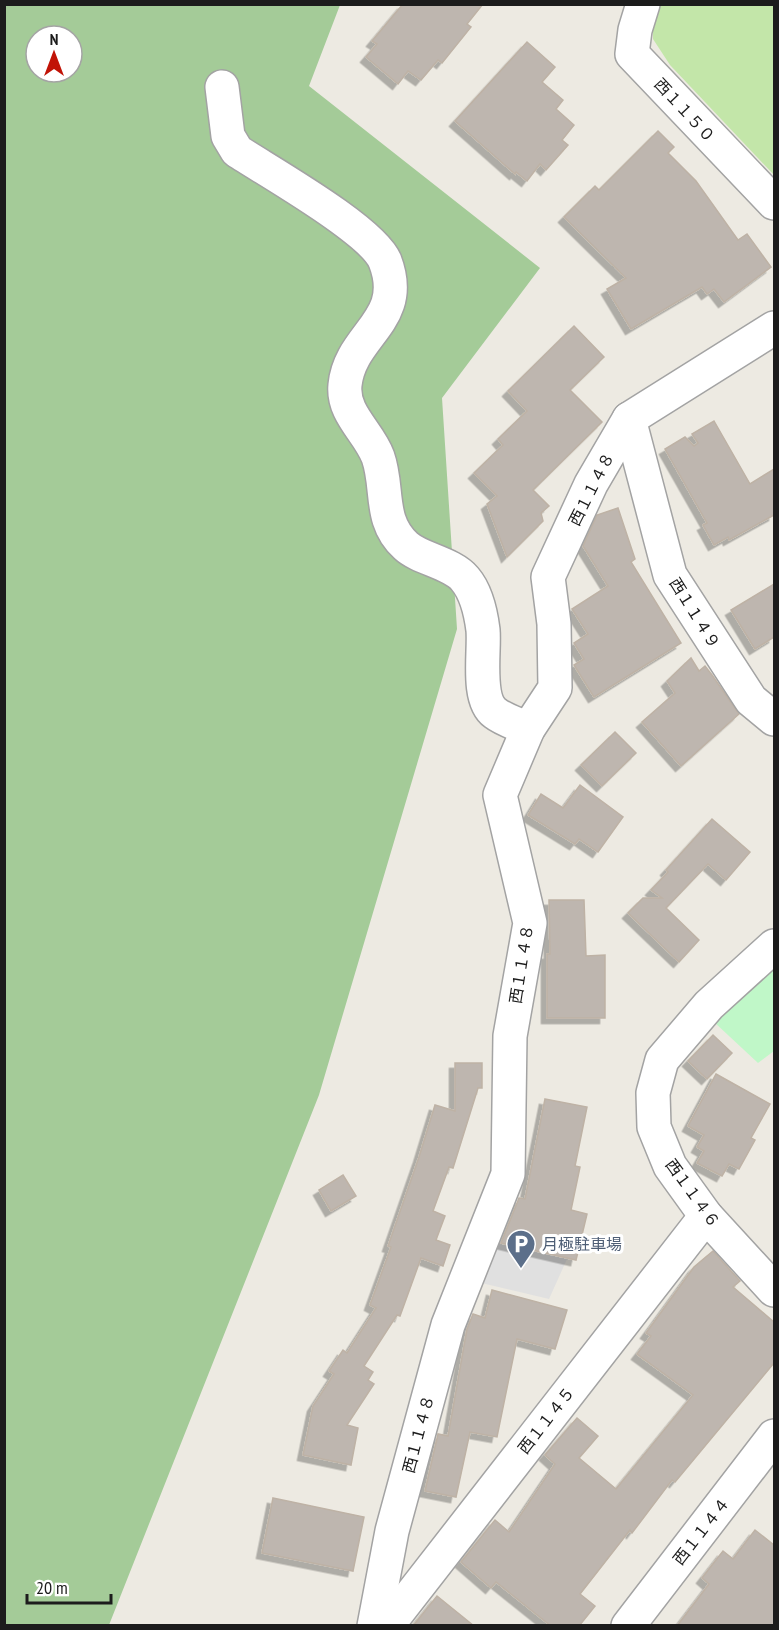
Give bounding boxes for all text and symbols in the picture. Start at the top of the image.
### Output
north arrow [24,24,84,84]
text: N [50,29,58,49]
street label: 西１１５０ [650,74,720,146]
street label: 西１１４８ [564,449,618,529]
street label: 西１１４９ [665,574,725,652]
street label: 西１１４８ [505,923,537,1005]
street label: 西１１４６ [661,1155,725,1231]
parking icon: 月極駐車場 [505,1228,537,1270]
place label: 月極駐車場 [542,1234,622,1254]
street label: 西１１４５ [513,1382,579,1458]
street label: 西１１４８ [398,1393,438,1475]
street label: 西１１４４ [668,1493,734,1569]
scale bar [27,1567,111,1605]
text: 20 m [36,1576,68,1599]

